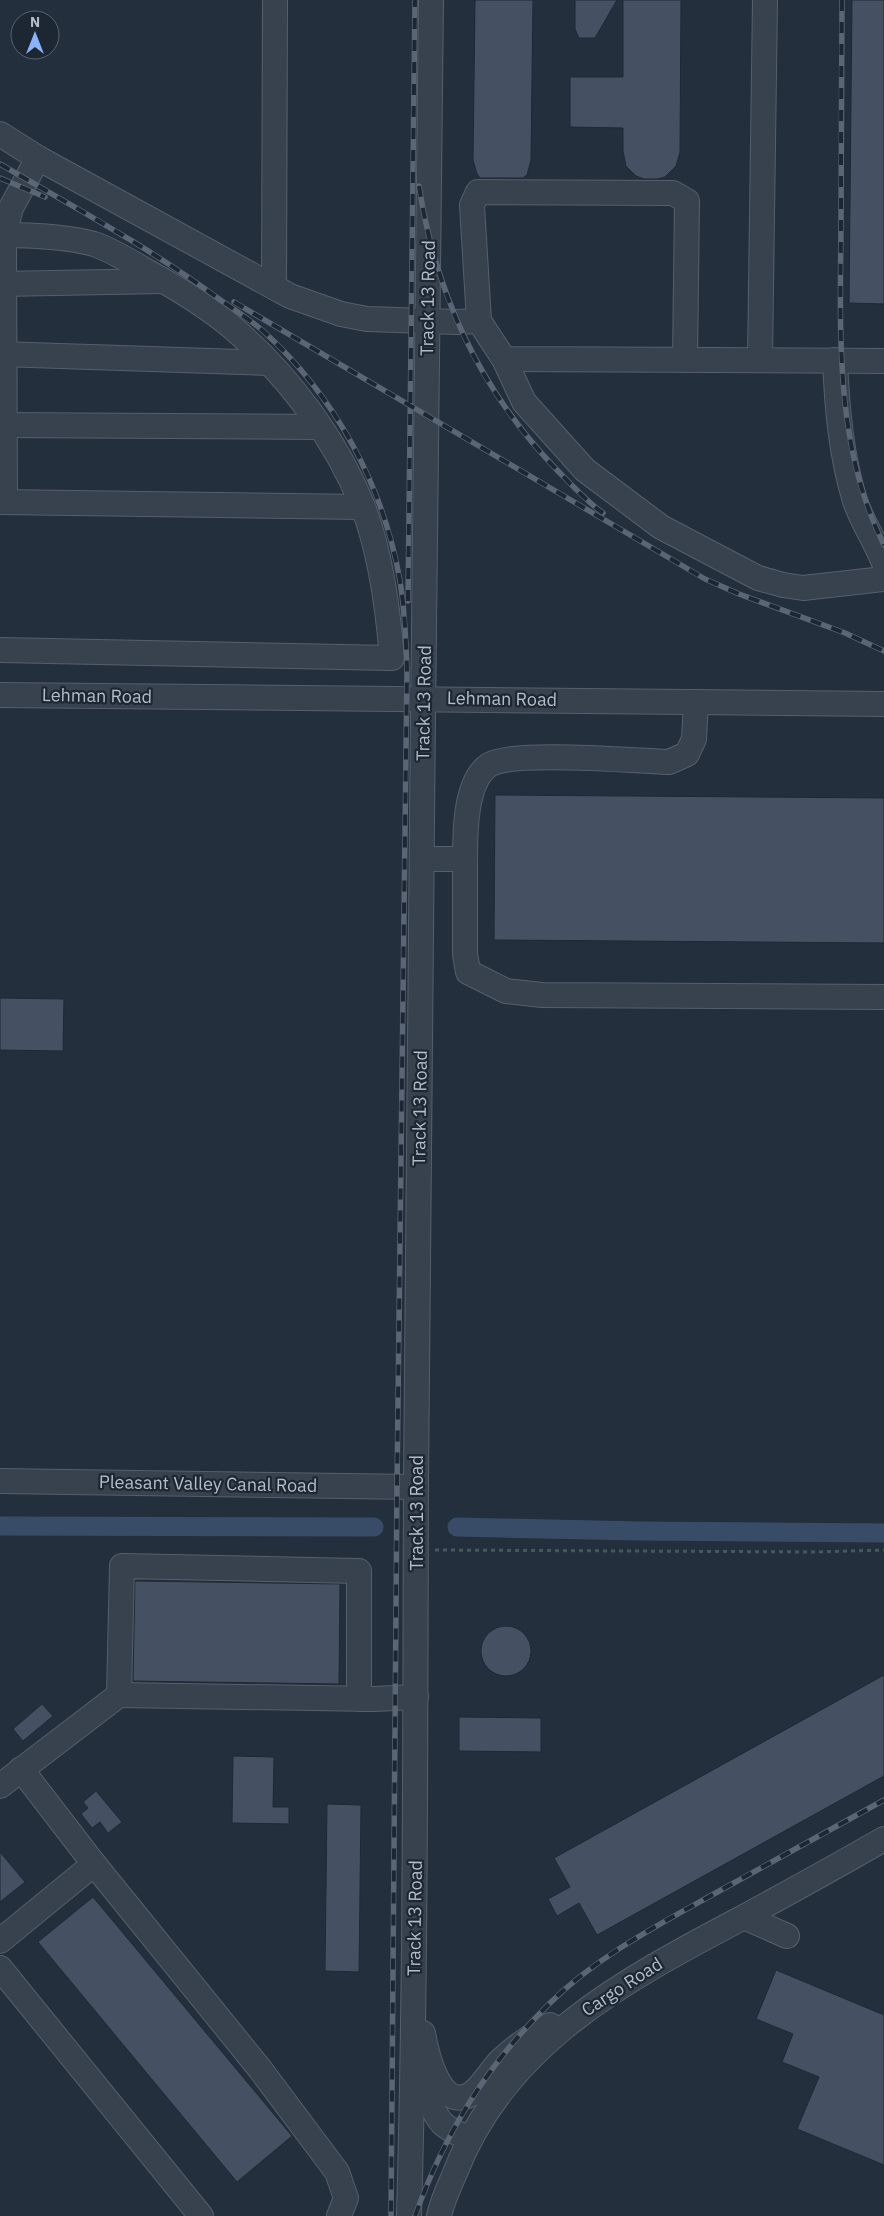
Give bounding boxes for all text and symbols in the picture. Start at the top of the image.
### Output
north arrow [10,10,60,60]
text: N [30,13,40,31]
street label: Track 13 Road [415,240,440,356]
street label: Track 13 Road [411,645,436,761]
street label: Lehman Road [42,683,152,708]
street label: Lehman Road [447,686,557,711]
street label: Track 13 Road [407,1050,432,1166]
street label: Track 13 Road [405,1455,428,1571]
street label: Pleasant Valley Canal Road [99,1470,317,1497]
street label: Track 13 Road [402,1860,427,1976]
street label: Cargo Road [577,1952,667,2021]

